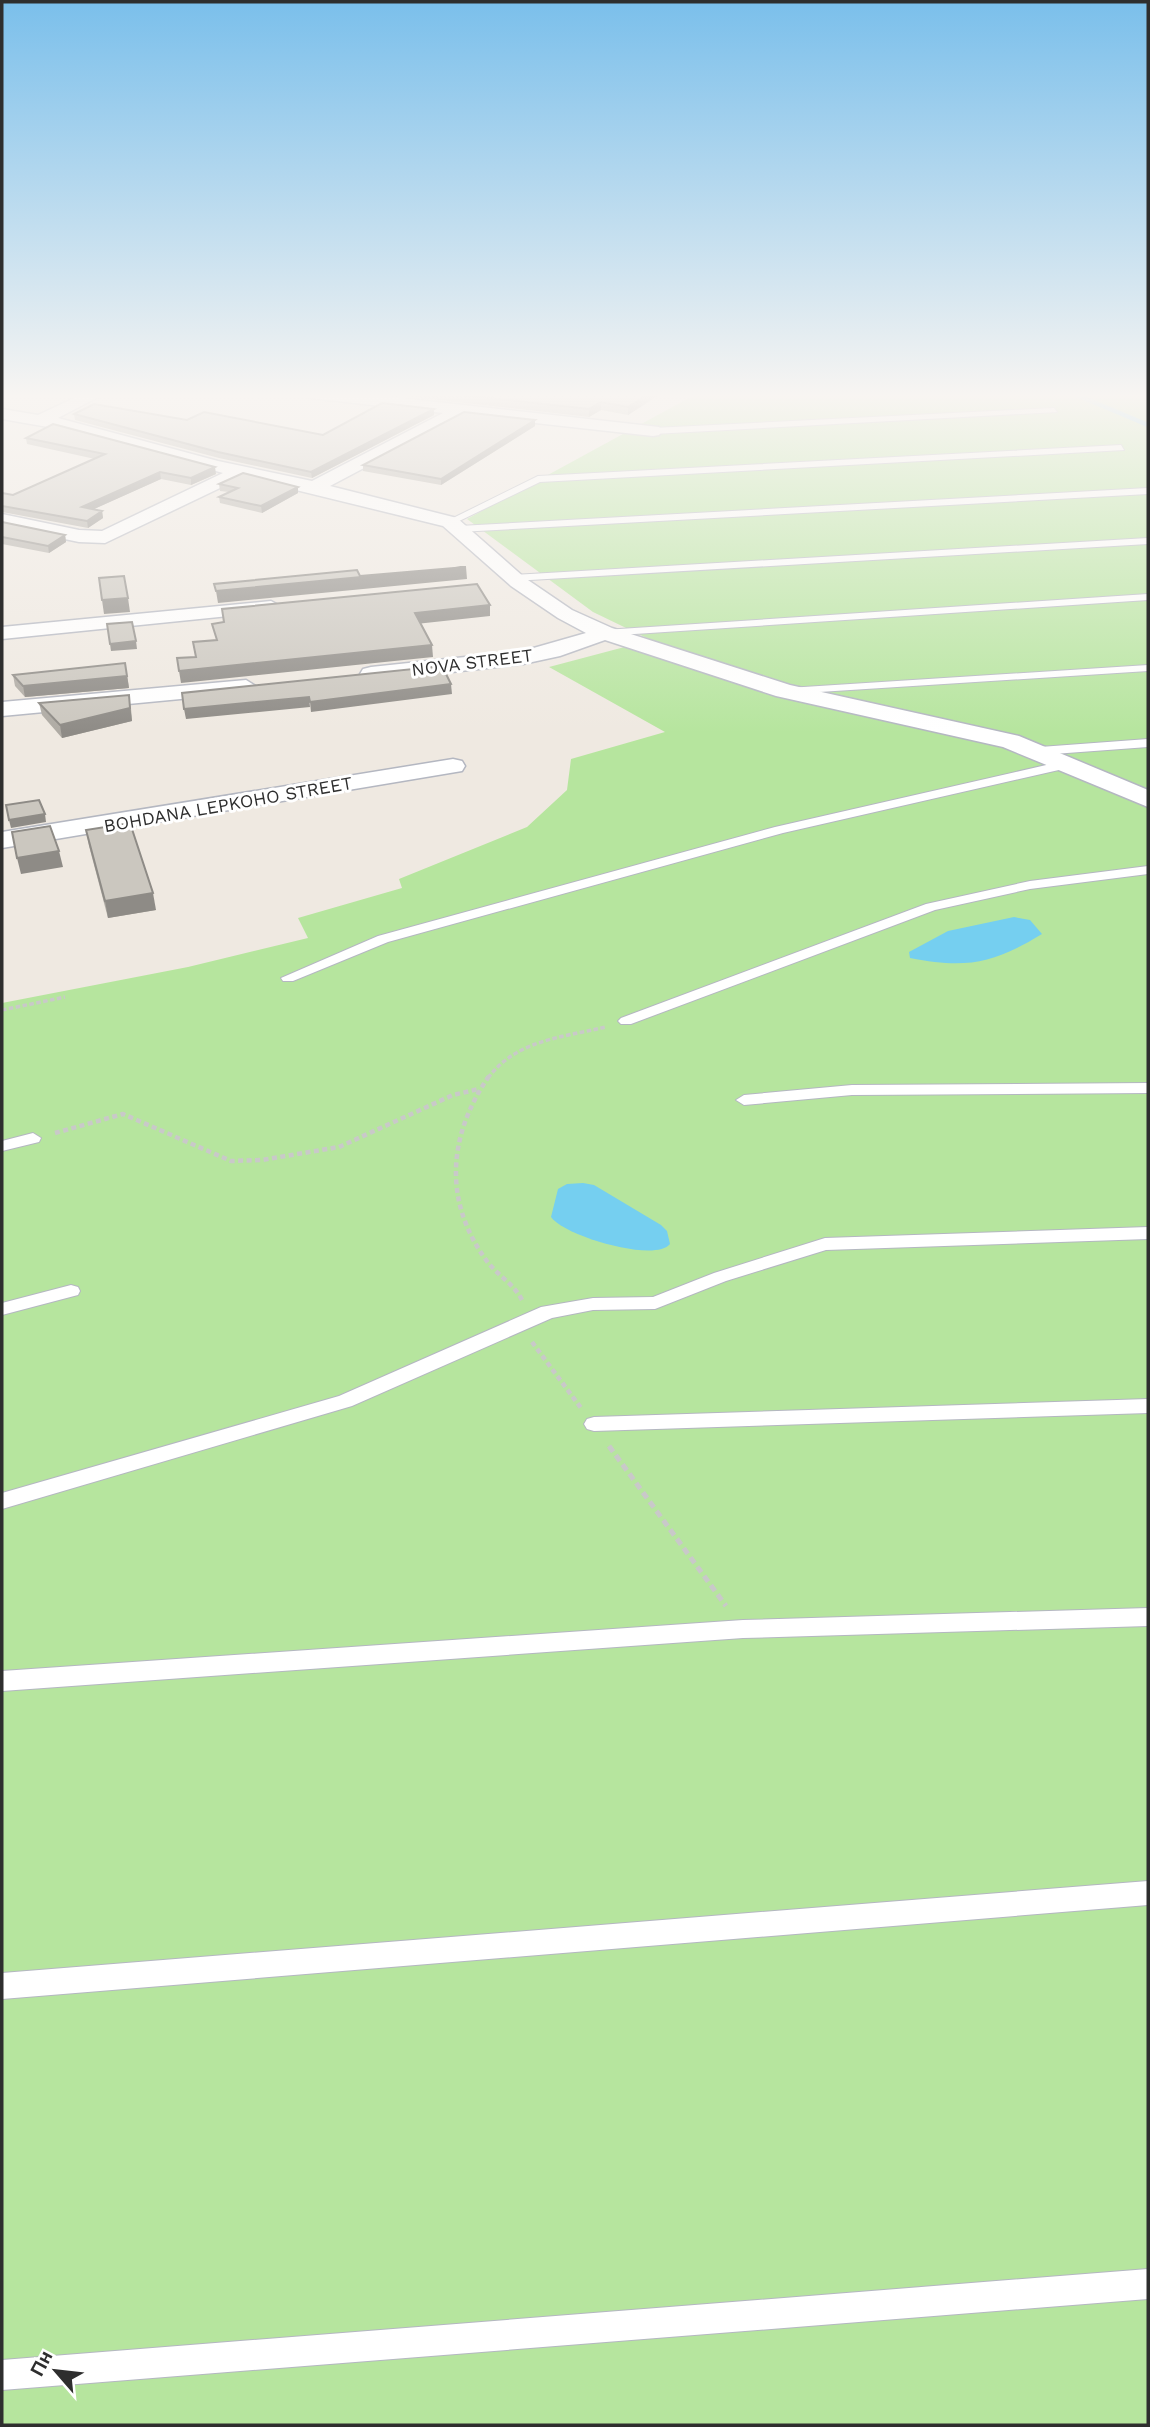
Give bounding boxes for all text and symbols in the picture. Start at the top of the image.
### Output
street label: NOVA STREET [410,644,534,680]
street label: BOHDANA LEPKOHO STREET [102,772,354,836]
north arrow [21,2336,91,2406]
text: Пн [25,2347,57,2380]

